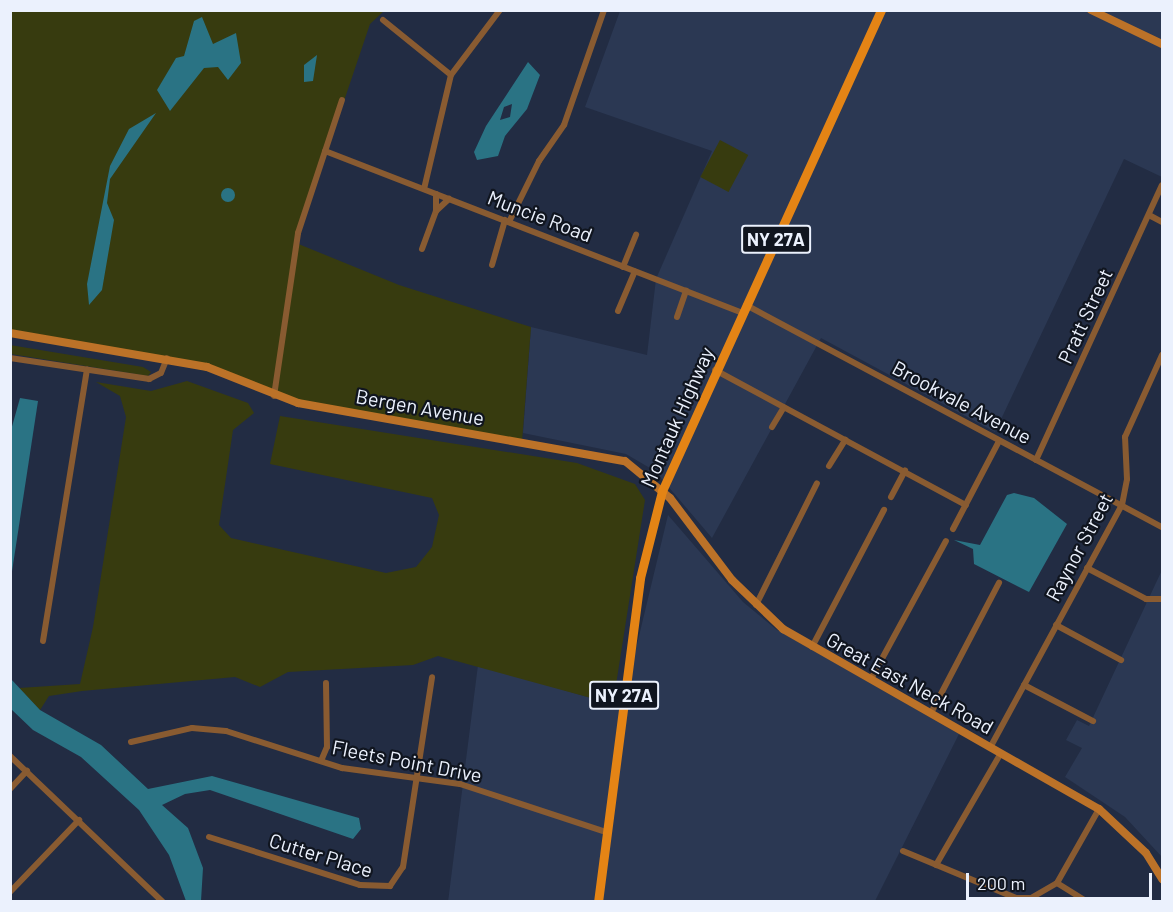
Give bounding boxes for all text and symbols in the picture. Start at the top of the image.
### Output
street label: Muncie Road [484,185,596,247]
road number: NY 27A [740,224,812,254]
street label: Pratt Street [1052,265,1118,367]
street label: Montauk Highway [635,343,719,491]
street label: Brookvale Avenue [888,355,1036,449]
street label: Bergen Avenue [354,384,486,430]
street label: Raynor Street [1040,489,1118,605]
street label: Great East Neck Road [822,627,998,739]
road number: NY 27A [588,680,660,710]
street label: Fleets Point Drive [330,735,484,787]
street label: Cutter Place [266,828,376,882]
scale bar [969,861,1155,899]
text: 200 m [977,872,1025,894]

